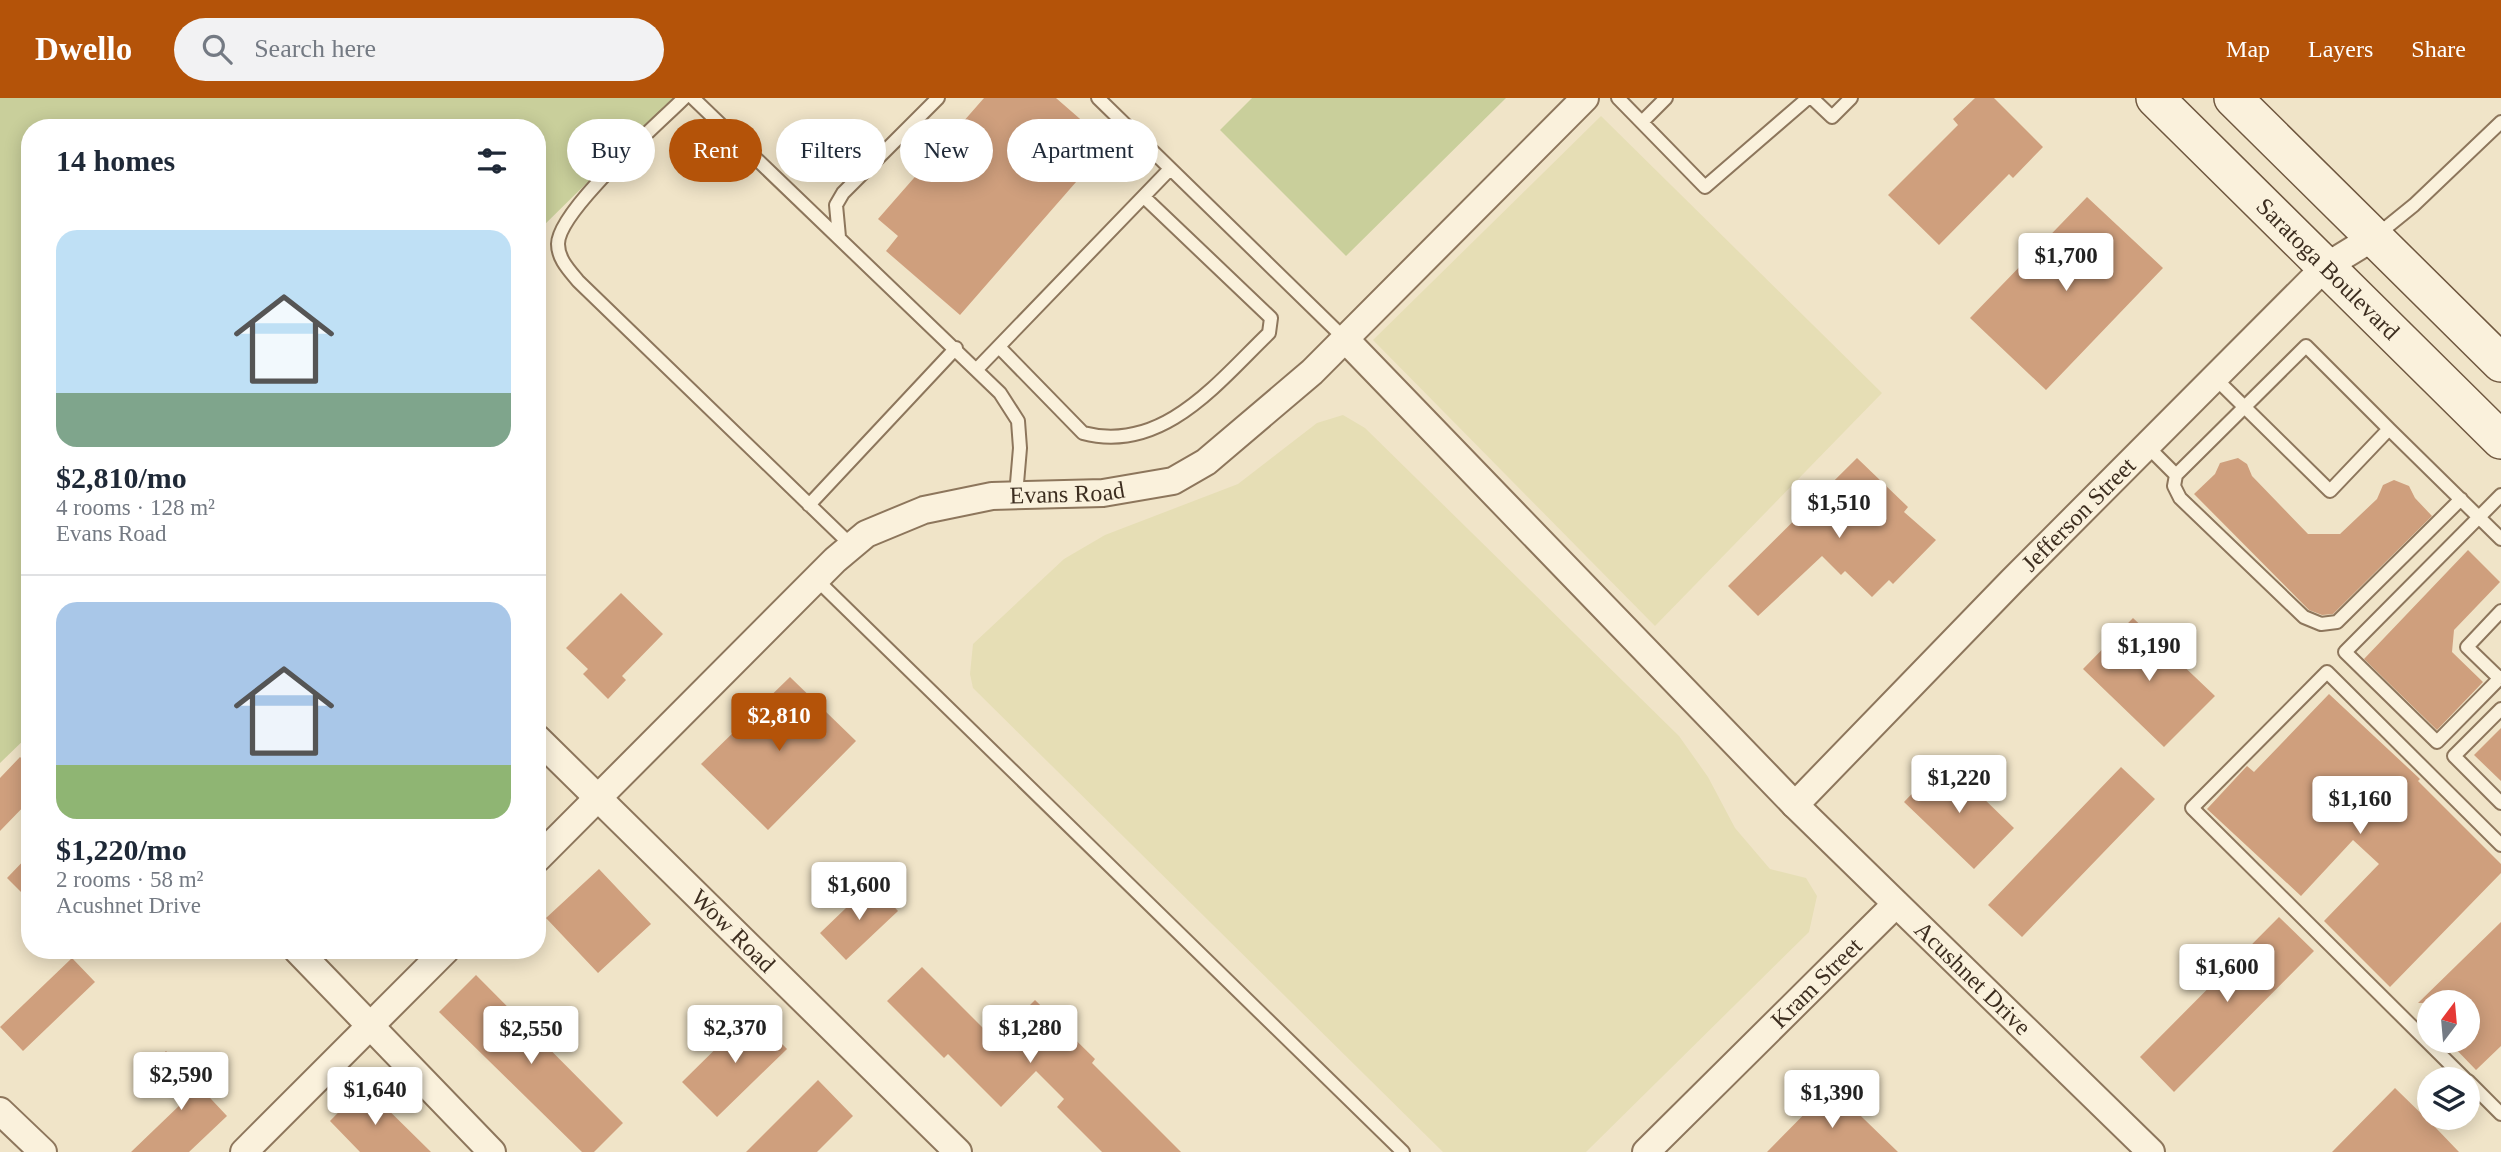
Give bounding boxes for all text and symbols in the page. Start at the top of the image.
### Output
search box [174,18,664,81]
icon: search [198,30,236,68]
text: Dwello [35,31,132,67]
text: Search here [254,34,376,63]
text: Map [2226,36,2270,62]
text: Layers [2308,36,2373,62]
text: Share [2411,36,2466,62]
chip: Buy [567,119,655,182]
chip: Rent [669,119,762,182]
chip: Filters [776,119,886,182]
chip: New [900,119,993,182]
chip: Apartment [1007,119,1158,182]
icon: filters [473,142,511,180]
text: 14 homes [56,144,175,177]
street label: Saratoga Boulevard [2251,193,2405,345]
pin: $1,700 [2009,234,2123,293]
text: $1,700 [2034,243,2098,268]
icon: home [221,276,347,402]
street label: Jefferson Street [2016,452,2141,576]
text: $2,810/mo [56,461,187,494]
street label: Evans Road [1009,476,1127,509]
pin: $1,510 [1782,480,1896,540]
text: $1,510 [1807,490,1871,515]
text: 4 rooms · 128 m² [56,495,215,520]
text: Evans Road [56,521,167,546]
pin: $1,190 [2092,624,2206,683]
text: $1,190 [2117,633,2181,658]
icon: home [221,648,347,774]
pin: $2,810 [722,694,836,753]
text: $2,810 [747,703,811,728]
pin: $1,220 [1902,756,2016,815]
text: $1,220 [1927,765,1991,790]
pin: $1,160 [2303,776,2417,836]
text: $1,160 [2328,786,2392,811]
text: $1,220/mo [56,833,187,866]
pin: $1,600 [802,862,916,922]
text: 2 rooms · 58 m² [56,867,203,892]
text: $1,600 [827,872,891,897]
street label: Wow Road [686,884,780,978]
text: Acushnet Drive [56,893,201,918]
street label: Acushnet Drive [1909,916,2036,1040]
street label: Kram Street [1766,932,1867,1033]
pin: $1,600 [2170,944,2284,1004]
text: $1,600 [2195,954,2259,979]
north arrow [2417,990,2480,1054]
map controls [2417,990,2480,1130]
pin: $2,550 [474,1006,588,1066]
pin: $2,370 [678,1006,792,1065]
pin: $1,280 [973,1006,1087,1065]
text: $2,370 [703,1015,767,1040]
text: $1,280 [998,1015,1062,1040]
text: $2,550 [499,1016,563,1041]
pin: $2,590 [124,1052,238,1112]
text: $2,590 [149,1062,213,1087]
button: layers [2417,1067,2480,1130]
pin: $1,640 [318,1068,432,1127]
pin: $1,390 [1775,1070,1889,1130]
text: $1,640 [343,1077,407,1102]
text: $1,390 [1800,1080,1864,1105]

